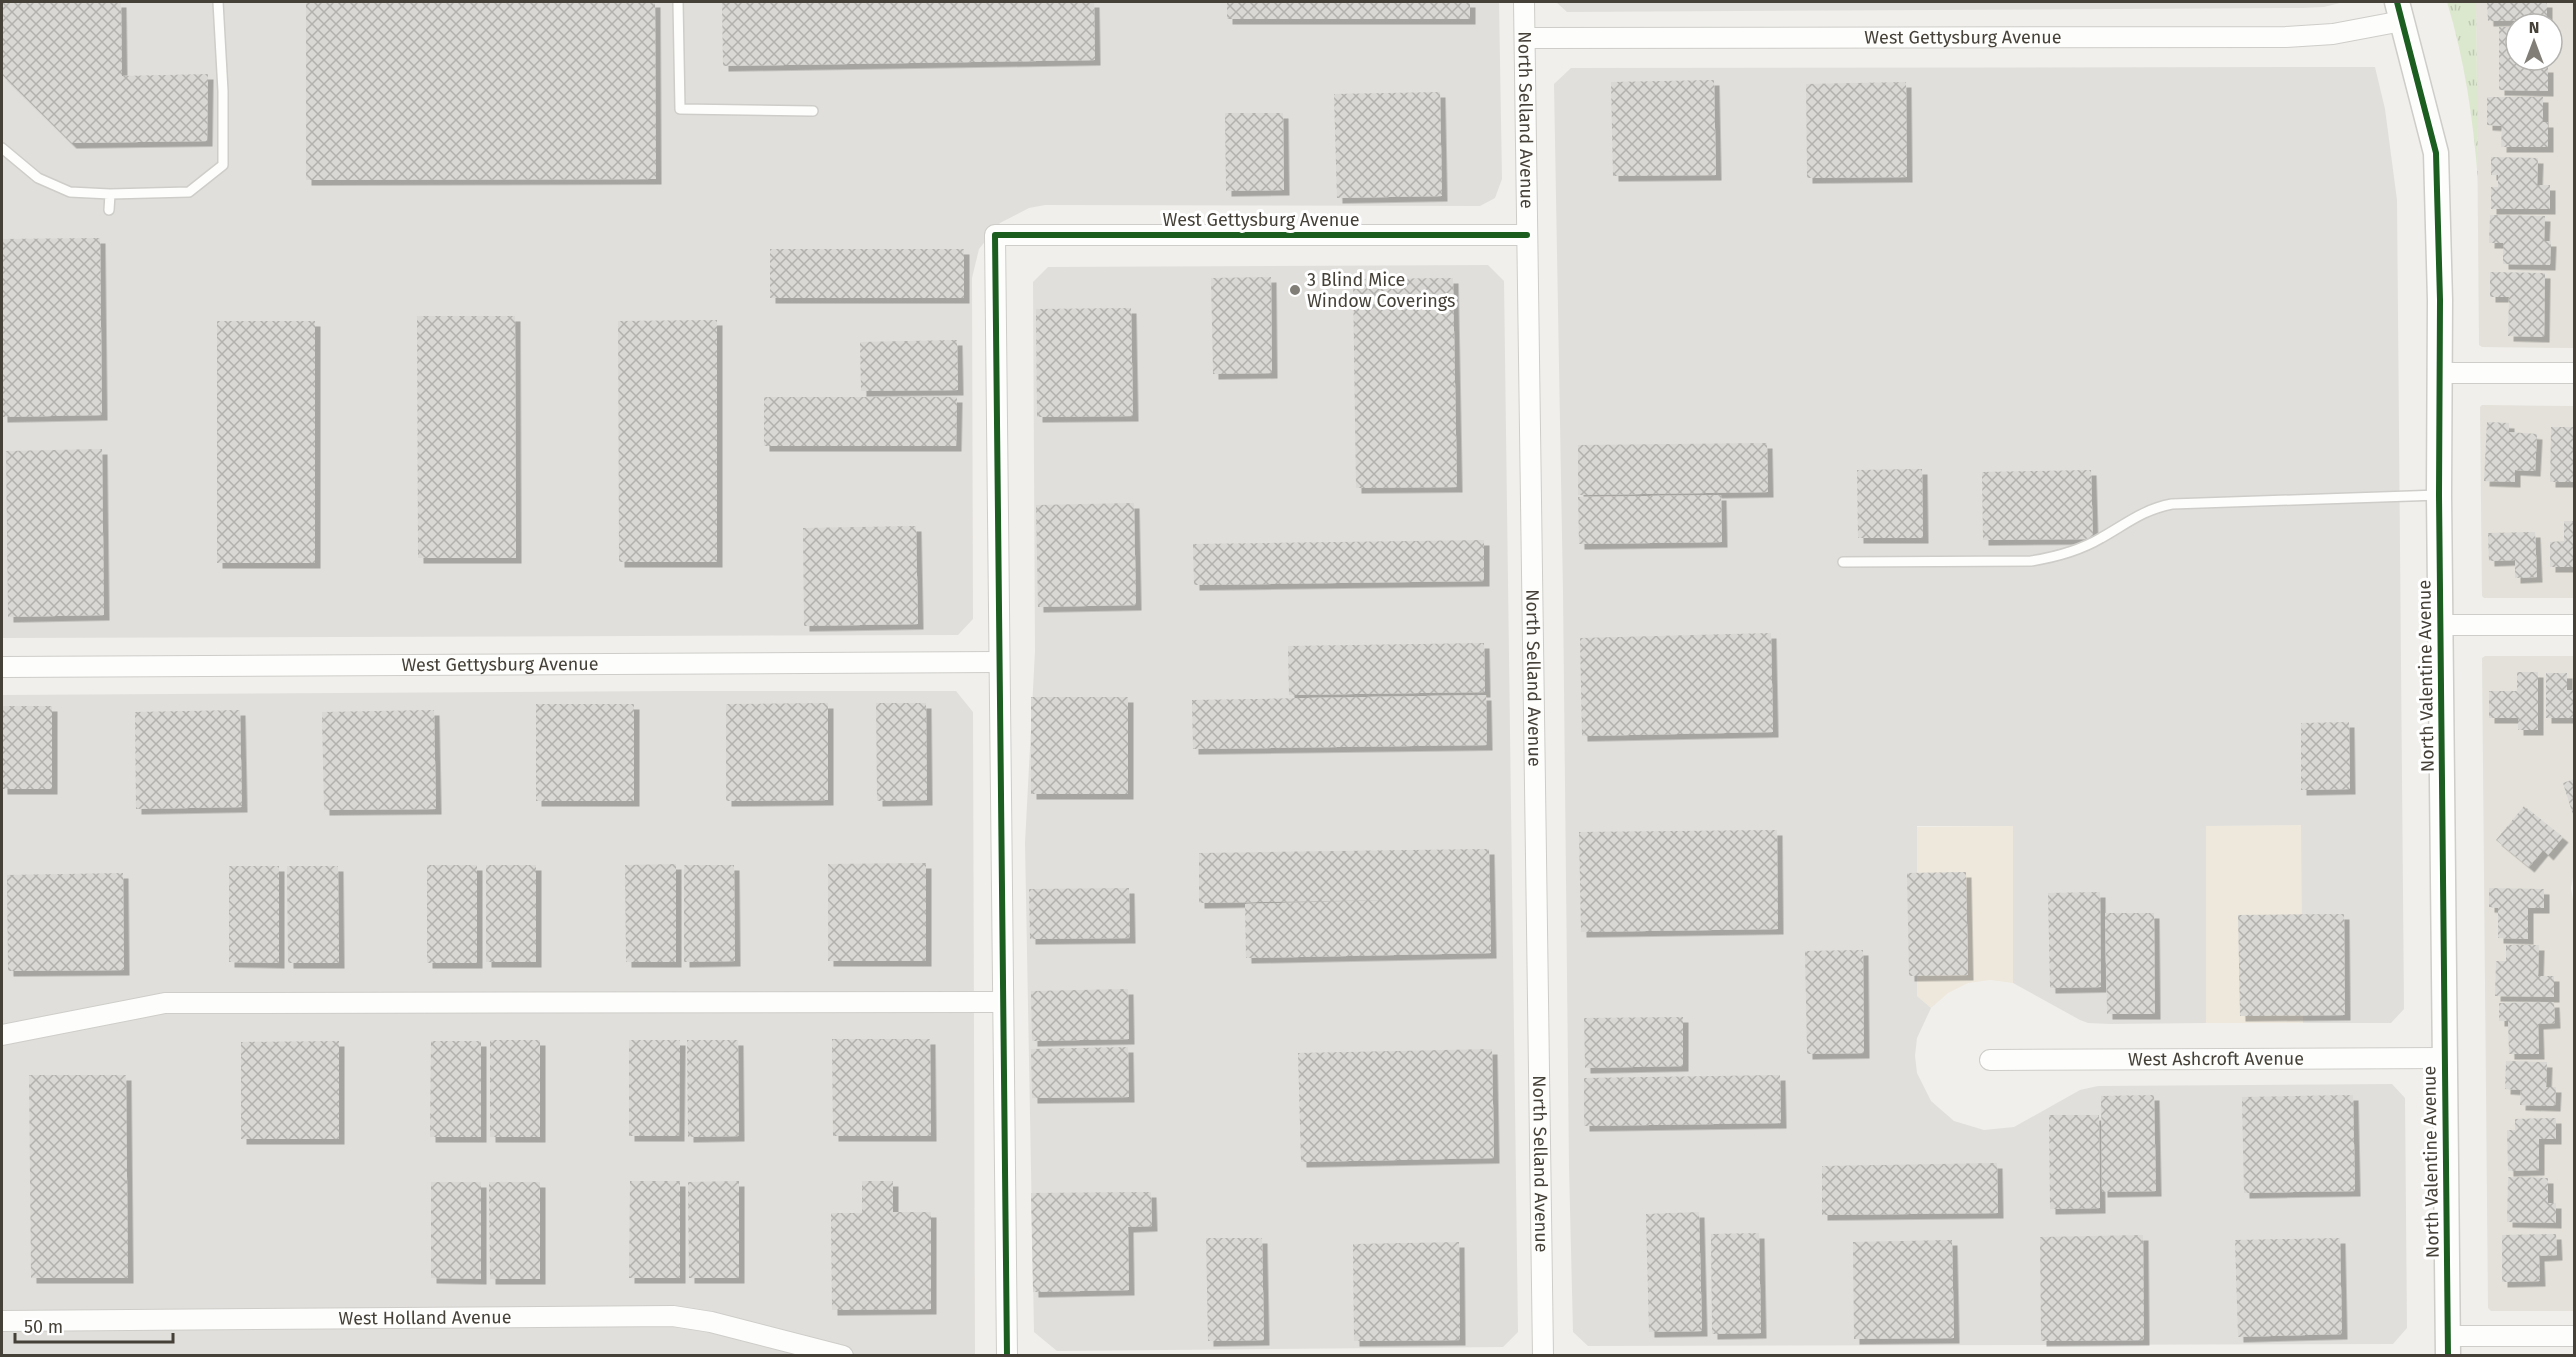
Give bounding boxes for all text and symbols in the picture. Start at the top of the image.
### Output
north arrow [2504,12,2564,72]
text: N [2529,18,2539,37]
street label: West Gettysburg Avenue [1864,26,2062,49]
street label: North Selland Avenue [1513,31,1538,209]
street label: West Gettysburg Avenue [1162,209,1360,231]
place label: 3 Blind Mice Window Coverings [1307,269,1455,312]
marker: 3 Blind Mice Window Coverings [1288,283,1302,297]
street label: North Valentine Avenue [2413,580,2439,772]
street label: North Selland Avenue [1521,589,1546,767]
street label: West Gettysburg Avenue [401,653,599,676]
street label: West Ashcroft Avenue [2128,1048,2304,1070]
street label: North Valentine Avenue [2418,1066,2444,1258]
street label: North Selland Avenue [1528,1075,1553,1253]
scale bar [15,1306,172,1344]
street label: West Holland Avenue [338,1306,512,1329]
text: 50 m [24,1316,63,1338]

